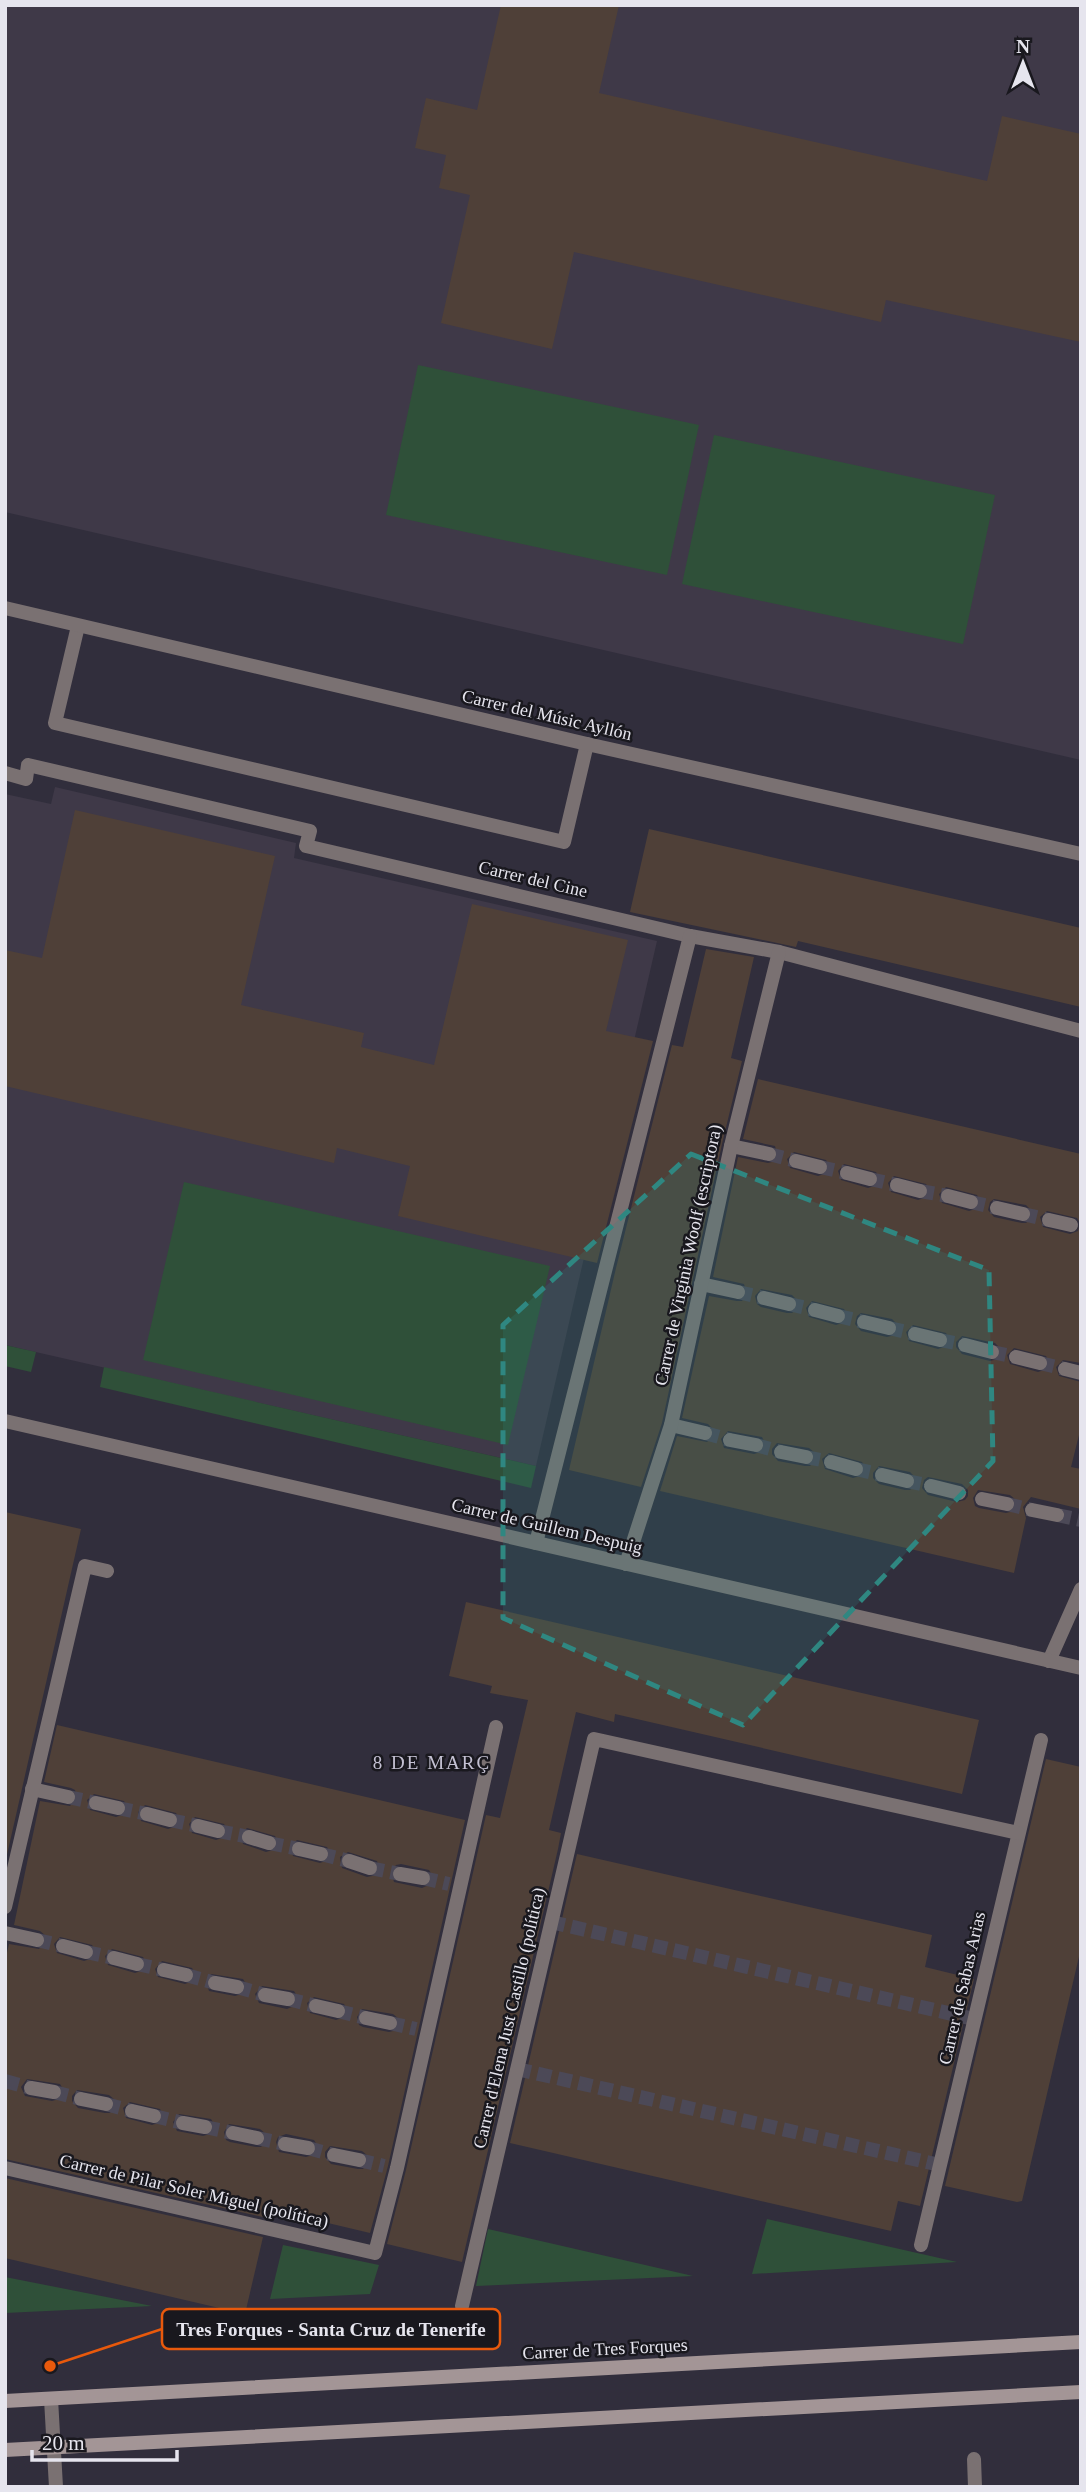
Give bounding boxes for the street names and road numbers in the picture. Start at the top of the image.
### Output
street label: Carrer del Músic Ayllón [460,686,634,744]
street label: Carrer del Cine [477,857,589,901]
street label: Carrer de Virginia Woolf (escriptora) [651,1123,726,1388]
street label: Carrer de Guillem Despuig [450,1494,644,1558]
street label: Carrer d'Elena Just Castillo (política) [469,1886,550,2151]
street label: Carrer de Sabas Arias [935,1910,989,2066]
street label: Carrer de Pilar Soler Miguel (política) [57,2150,330,2233]
street label: Carrer de Tres Forques [522,2335,688,2363]

